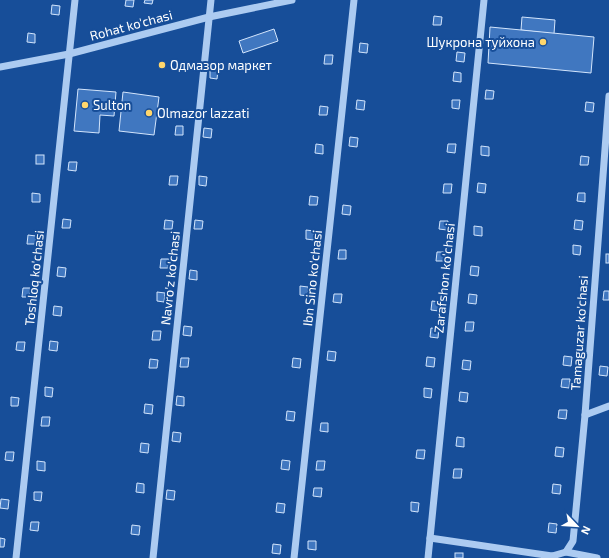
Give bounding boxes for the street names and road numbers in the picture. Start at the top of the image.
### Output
street label: Rohat ko'chasi [88,6,174,44]
street label: Zarafshon ko'chasi [430,222,458,334]
street label: Toshloq ko'chasi [21,229,47,327]
street label: Ibn Sino ko'chasi [299,229,325,327]
street label: Navro'z ko'chasi [157,230,183,326]
street label: Tamaguzar ko'chasi [567,275,591,391]

